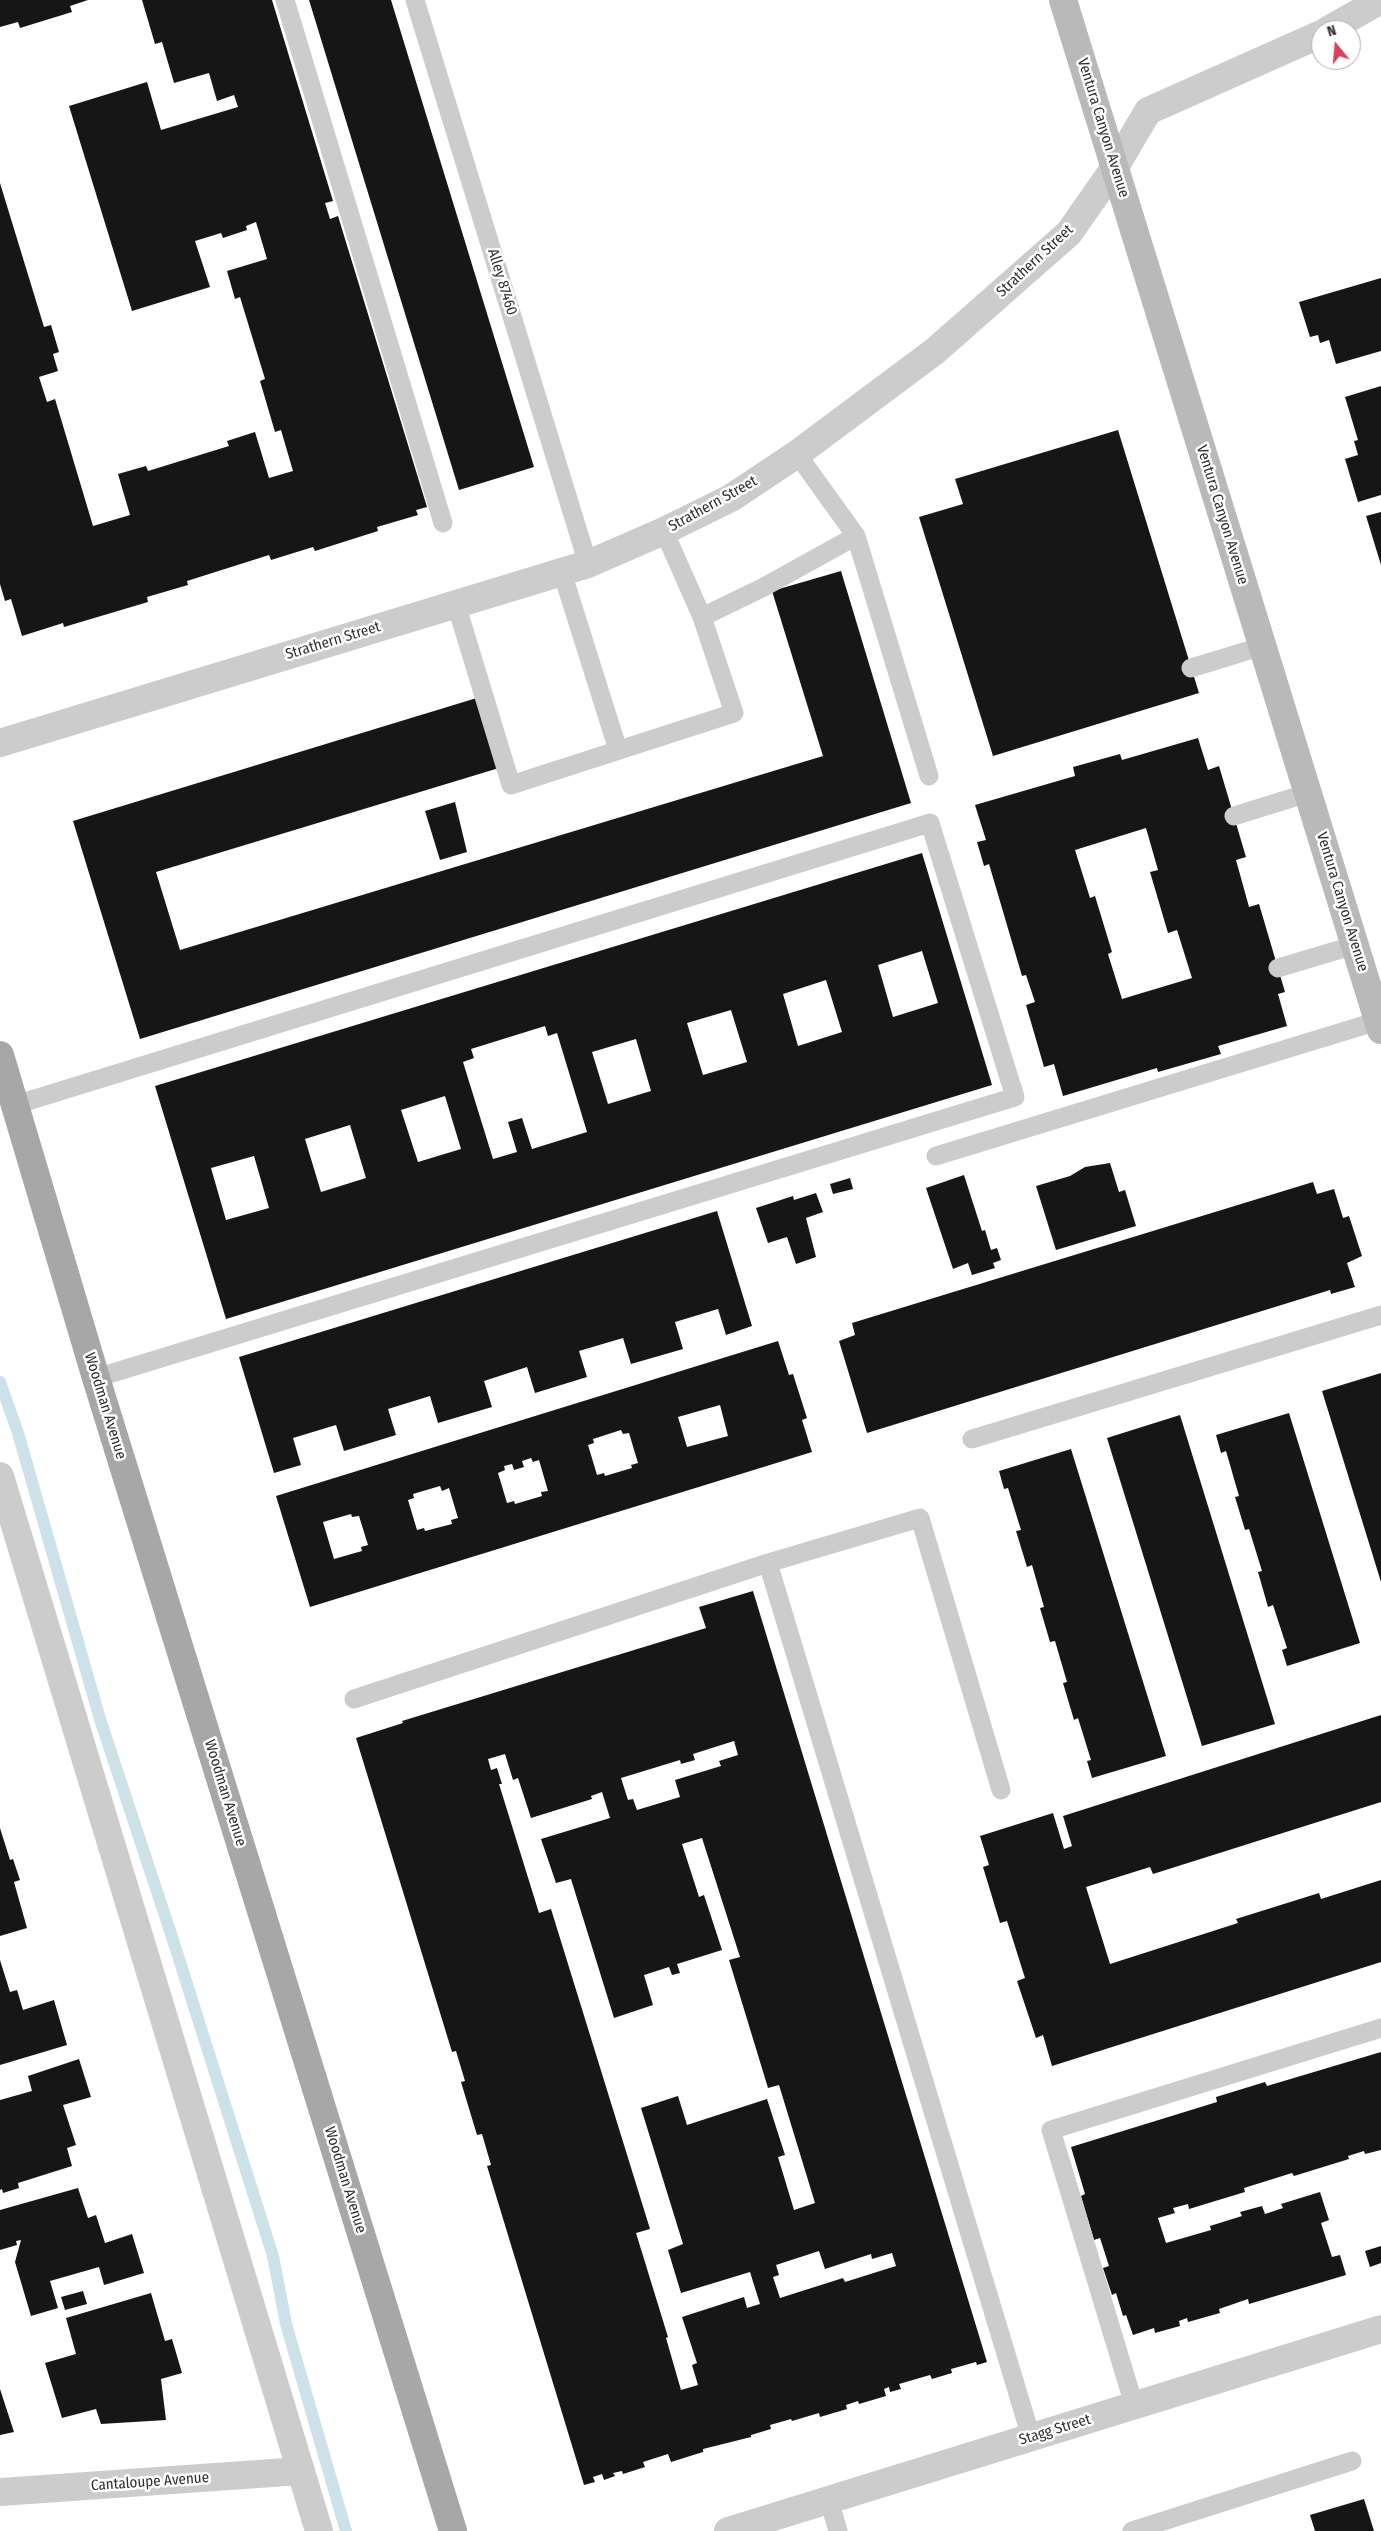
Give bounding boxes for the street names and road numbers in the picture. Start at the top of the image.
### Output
street label: Ventura Canyon Avenue [1073,56,1133,200]
street label: Strathern Street [993,221,1077,301]
street label: Alley 87460 [483,247,521,317]
street label: Ventura Canyon Avenue [1192,443,1252,587]
street label: Strathern Street [666,472,760,536]
street label: Strathern Street [283,618,383,664]
street label: Ventura Canyon Avenue [1312,830,1372,974]
street label: Woodman Avenue [80,1351,130,1461]
street label: Woodman Avenue [200,1738,250,1848]
street label: Woodman Avenue [320,2125,370,2235]
street label: Stagg Street [1017,2411,1093,2449]
street label: Cantaloupe Avenue [90,2469,210,2495]

